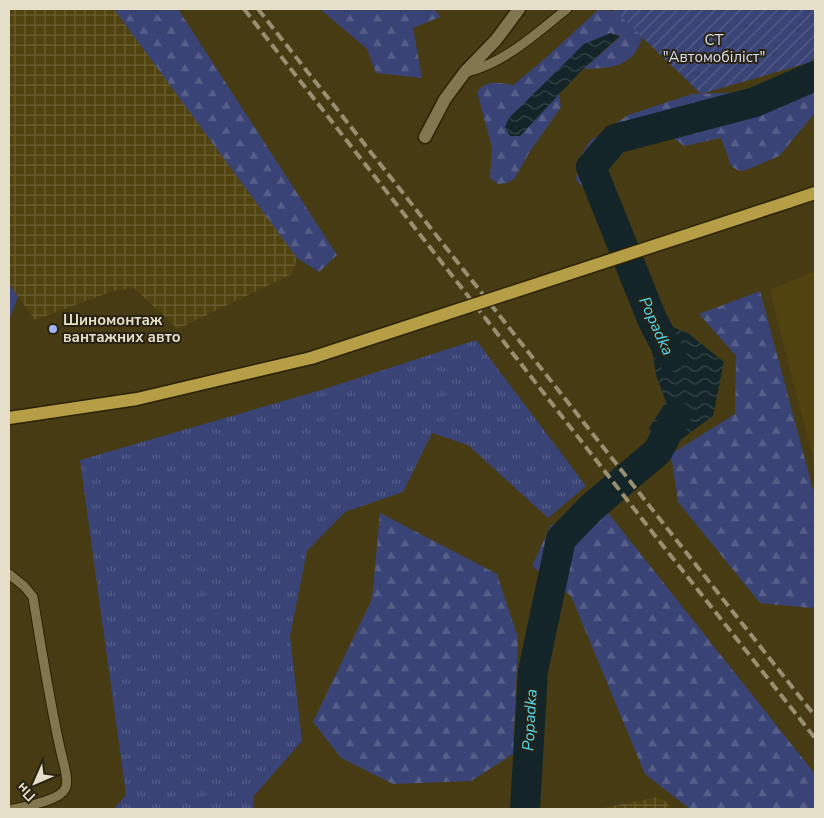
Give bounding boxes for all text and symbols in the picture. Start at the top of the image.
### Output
park label: СТ "Автомобіліст" [663,30,765,67]
water label: Popadka [633,293,679,359]
place label: Шиномонтаж вантажних авто [63,310,181,347]
marker: Шиномонтаж вантажних авто [47,323,59,335]
water label: Popadka [517,688,543,752]
north arrow [10,758,60,808]
text: Пн [13,778,40,805]

